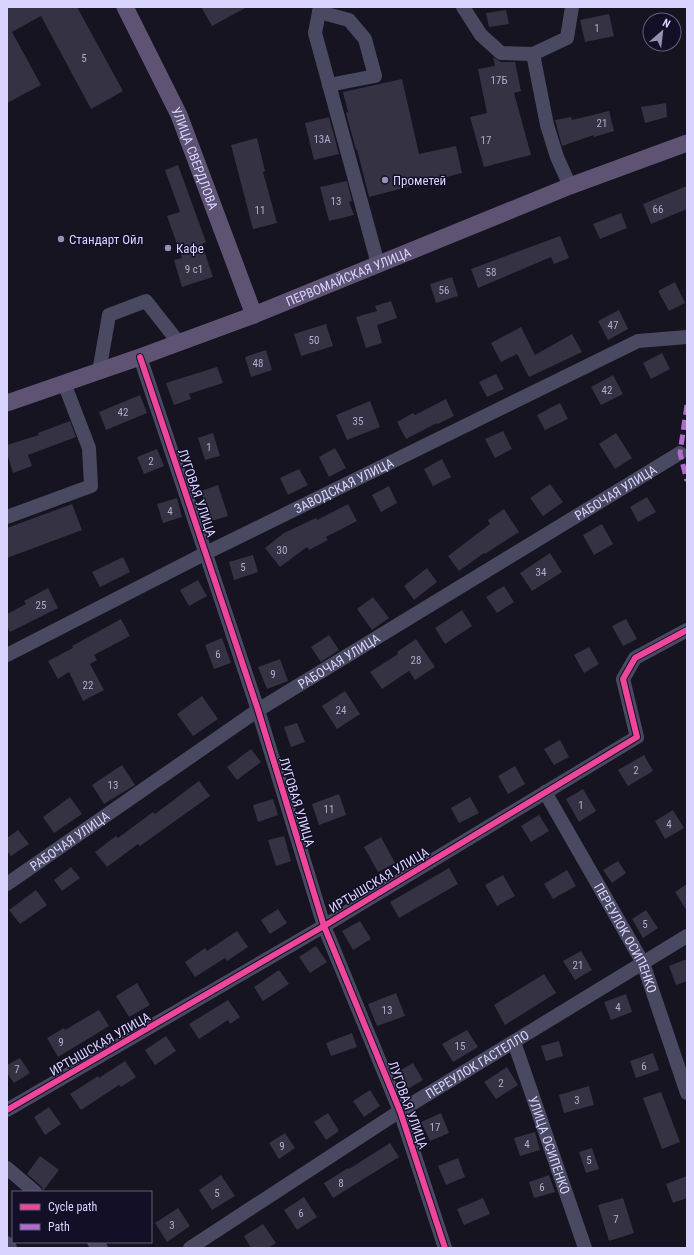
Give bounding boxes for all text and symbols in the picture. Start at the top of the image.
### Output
north arrow [642,12,682,52]
text: N [660,16,673,31]
house number: 1 [594,22,600,35]
house number: 5 [81,52,87,65]
house number: 17Б [491,74,507,87]
street label: УЛИЦА СВЕРДЛОВА [169,104,221,212]
house number: 21 [597,117,607,130]
house number: 13А [313,133,331,146]
house number: 17 [481,134,491,147]
place label: Прометей [393,173,446,188]
marker: Прометей [380,175,390,185]
house number: 13 [331,195,341,208]
house number: 66 [653,203,663,216]
house number: 11 [255,204,265,217]
place label: Стандарт Ойл [69,232,143,247]
marker: Стандарт Ойл [56,234,66,244]
place label: Кафе [176,241,204,256]
marker: Кафе [163,243,173,253]
street label: ПЕРВОМАЙСКАЯ УЛИЦА [284,244,413,309]
house number: 9 с1 [185,263,203,276]
house number: 58 [486,266,496,279]
house number: 56 [439,284,449,297]
house number: 47 [608,319,618,332]
house number: 50 [309,334,319,347]
house number: 48 [253,357,263,370]
house number: 42 [602,384,612,397]
house number: 42 [118,406,128,419]
house number: 35 [353,415,363,428]
house number: 1 [206,441,212,454]
street label: ЛУГОВАЯ УЛИЦА [175,447,219,540]
house number: 2 [148,455,154,468]
street label: ЗАВОДСКАЯ УЛИЦА [292,455,396,516]
street label: РАБОЧАЯ УЛИЦА [572,461,660,523]
house number: 4 [167,505,173,518]
house number: 30 [277,544,287,557]
house number: 5 [240,561,246,574]
house number: 34 [536,566,547,579]
house number: 25 [36,599,46,612]
street label: РАБОЧАЯ УЛИЦА [295,630,383,691]
house number: 6 [215,648,221,661]
house number: 28 [411,654,421,667]
house number: 9 [270,668,276,681]
house number: 22 [83,679,93,692]
house number: 24 [336,704,347,717]
street label: ЛУГОВАЯ УЛИЦА [276,756,318,849]
house number: 2 [633,764,639,777]
house number: 13 [108,779,118,792]
house number: 1 [578,799,584,812]
house number: 11 [324,803,334,816]
street label: РАБОЧАЯ УЛИЦА [27,808,113,873]
house number: 4 [666,818,672,831]
street label: ИРТЫШСКАЯ УЛИЦА [326,844,432,916]
street label: ПЕРЕУЛОК ОСИПЕНКО [591,880,660,995]
house number: 5 [642,918,648,931]
house number: 21 [573,959,583,972]
house number: 4 [615,1001,621,1014]
house number: 13 [382,1004,392,1017]
street label: ИРТЫШСКАЯ УЛИЦА [47,1009,153,1079]
street label: ПЕРЕУЛОК ГАСТЕЛЛО [423,1027,532,1101]
house number: 9 [58,1036,64,1049]
house number: 15 [455,1040,465,1053]
street label: ЛУГОВАЯ УЛИЦА [385,1059,431,1152]
house number: 6 [641,1060,647,1073]
house number: 7 [14,1063,20,1076]
house number: 2 [498,1077,504,1090]
street label: УЛИЦА ОСИПЕНКО [526,1094,573,1196]
house number: 3 [574,1094,580,1107]
house number: 17 [430,1121,440,1134]
house number: 4 [524,1138,530,1151]
house number: 9 [279,1140,285,1153]
house number: 5 [586,1154,592,1167]
house number: 8 [338,1177,344,1190]
house number: 6 [539,1181,545,1194]
house number: 5 [214,1187,220,1200]
legend [12,1191,152,1243]
text: Cycle path [48,1200,98,1214]
house number: 6 [298,1207,304,1220]
house number: 7 [613,1213,619,1226]
house number: 3 [169,1219,175,1232]
text: Path [48,1220,70,1234]

